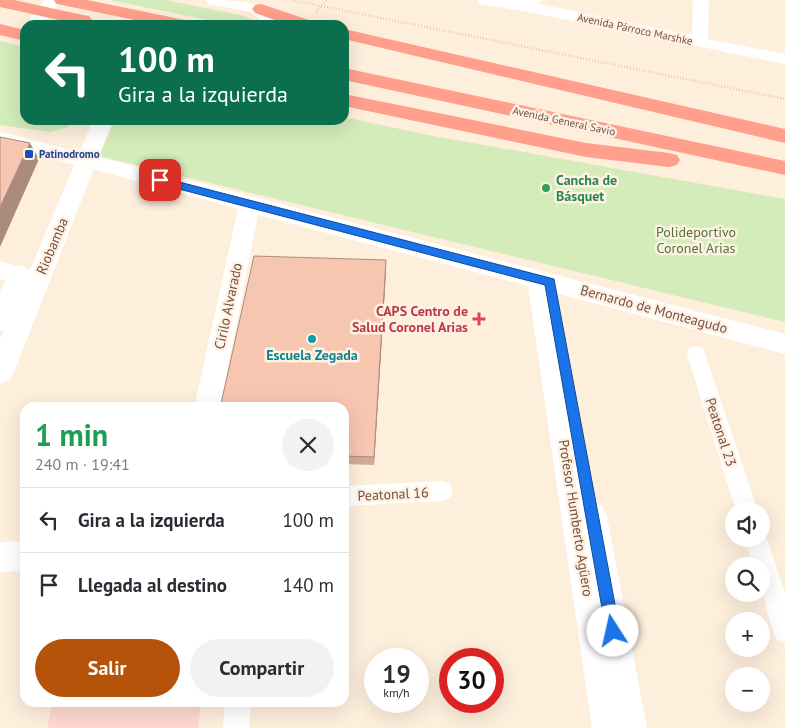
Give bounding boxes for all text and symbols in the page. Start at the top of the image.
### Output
street label: Avenida Párroco Marshke [576,10,694,48]
text: 100 m [118,36,215,82]
icon: left [35,40,100,105]
text: Gira a la izquierda [118,80,288,108]
street label: Avenida General Savio [511,103,617,139]
place label: Patinodromo [39,147,100,161]
marker: Patinodromo [23,148,35,160]
pin [139,159,181,201]
icon: arrive [146,166,174,194]
place label: Cancha de Básquet [556,171,617,205]
marker: Cancha de Básquet [540,182,552,194]
street label: Riobamba [32,215,72,277]
park label: Polideportivo Coronel Arias [656,223,736,257]
street label: Cirilo Alvarado [210,261,246,351]
street label: Bernardo de Monteagudo [578,281,730,337]
place label: CAPS Centro de Salud Coronel Arias [352,302,468,336]
marker: CAPS Centro de Salud Coronel Arias [472,312,486,326]
marker: Escuela Zegada [306,333,318,345]
place label: Escuela Zegada [266,346,358,364]
street label: Peatonal 23 [701,395,741,469]
text: 1 min [35,415,108,454]
button: close [282,419,334,471]
street label: Profesor Humberto Agüero [555,438,597,598]
text: 240 m · 19:41 [35,454,130,474]
street label: Peatonal 16 [357,483,429,505]
map controls [725,502,770,712]
button: sound [725,502,770,547]
icon: left [35,506,63,534]
text: Gira a la izquierda [78,508,225,532]
text: 100 m [282,508,334,532]
button: search [725,557,770,602]
icon: arrive [35,571,63,599]
text: Llegada al destino [78,573,227,597]
text: 140 m [282,573,334,597]
position arrow [586,604,638,656]
button: + [725,612,770,657]
button: Salir [35,639,180,697]
button: Compartir [190,639,334,697]
speed limit sign: 30 [439,648,504,713]
text: 19 [382,658,411,690]
button: − [725,667,770,712]
text: km/h [383,685,410,700]

